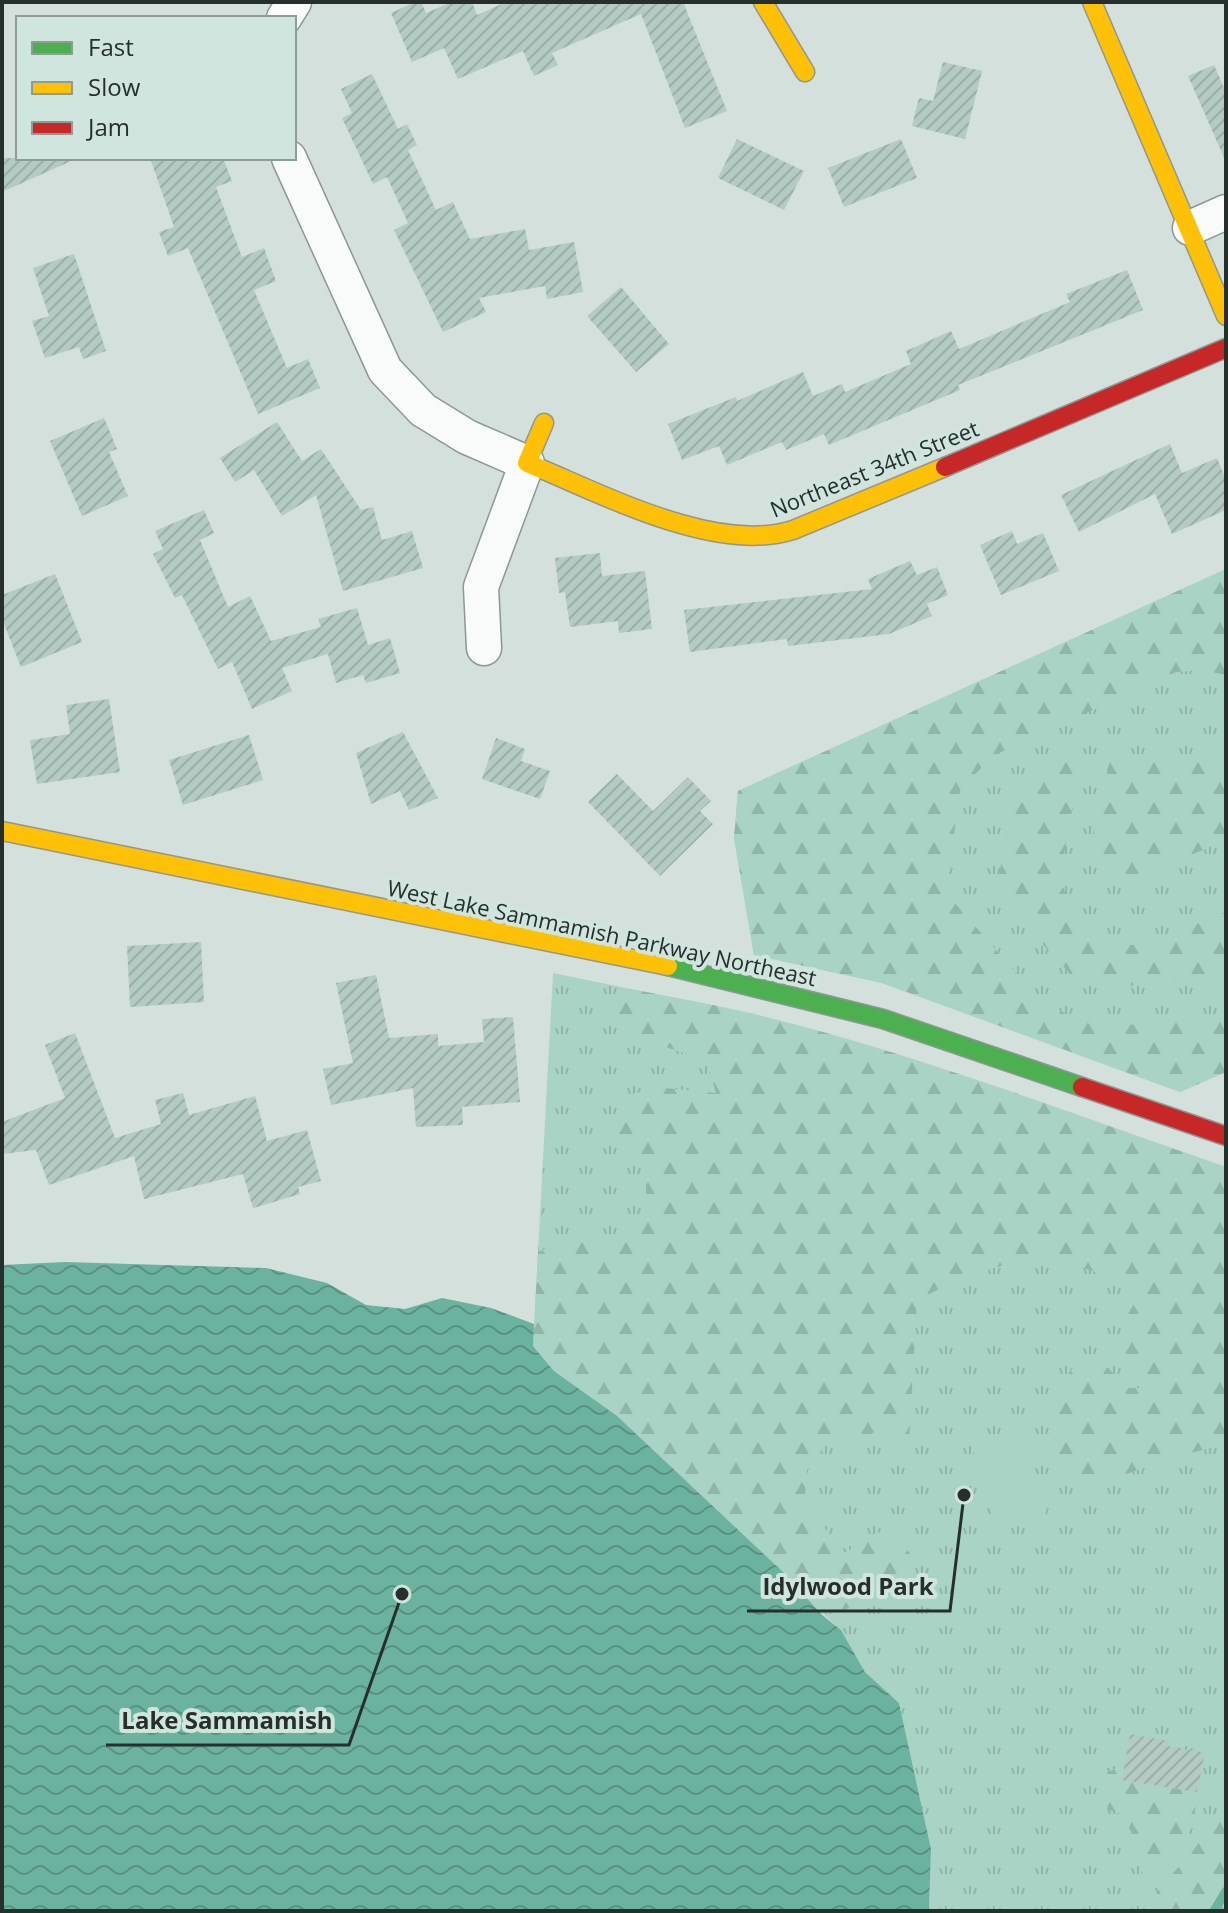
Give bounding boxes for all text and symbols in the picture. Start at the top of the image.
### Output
legend [16,16,296,160]
text: Fast [88,30,134,63]
text: Slow [88,70,141,103]
text: Jam [86,110,130,143]
street label: Northeast 34th Street [765,412,983,524]
street label: West Lake Sammamish Parkway Northeast [385,872,819,992]
callout: Idylwood Park [747,1563,950,1611]
text: Idylwood Park [762,1569,934,1602]
callout: Lake Sammamish [106,1697,349,1745]
text: Lake Sammamish [121,1703,333,1736]

